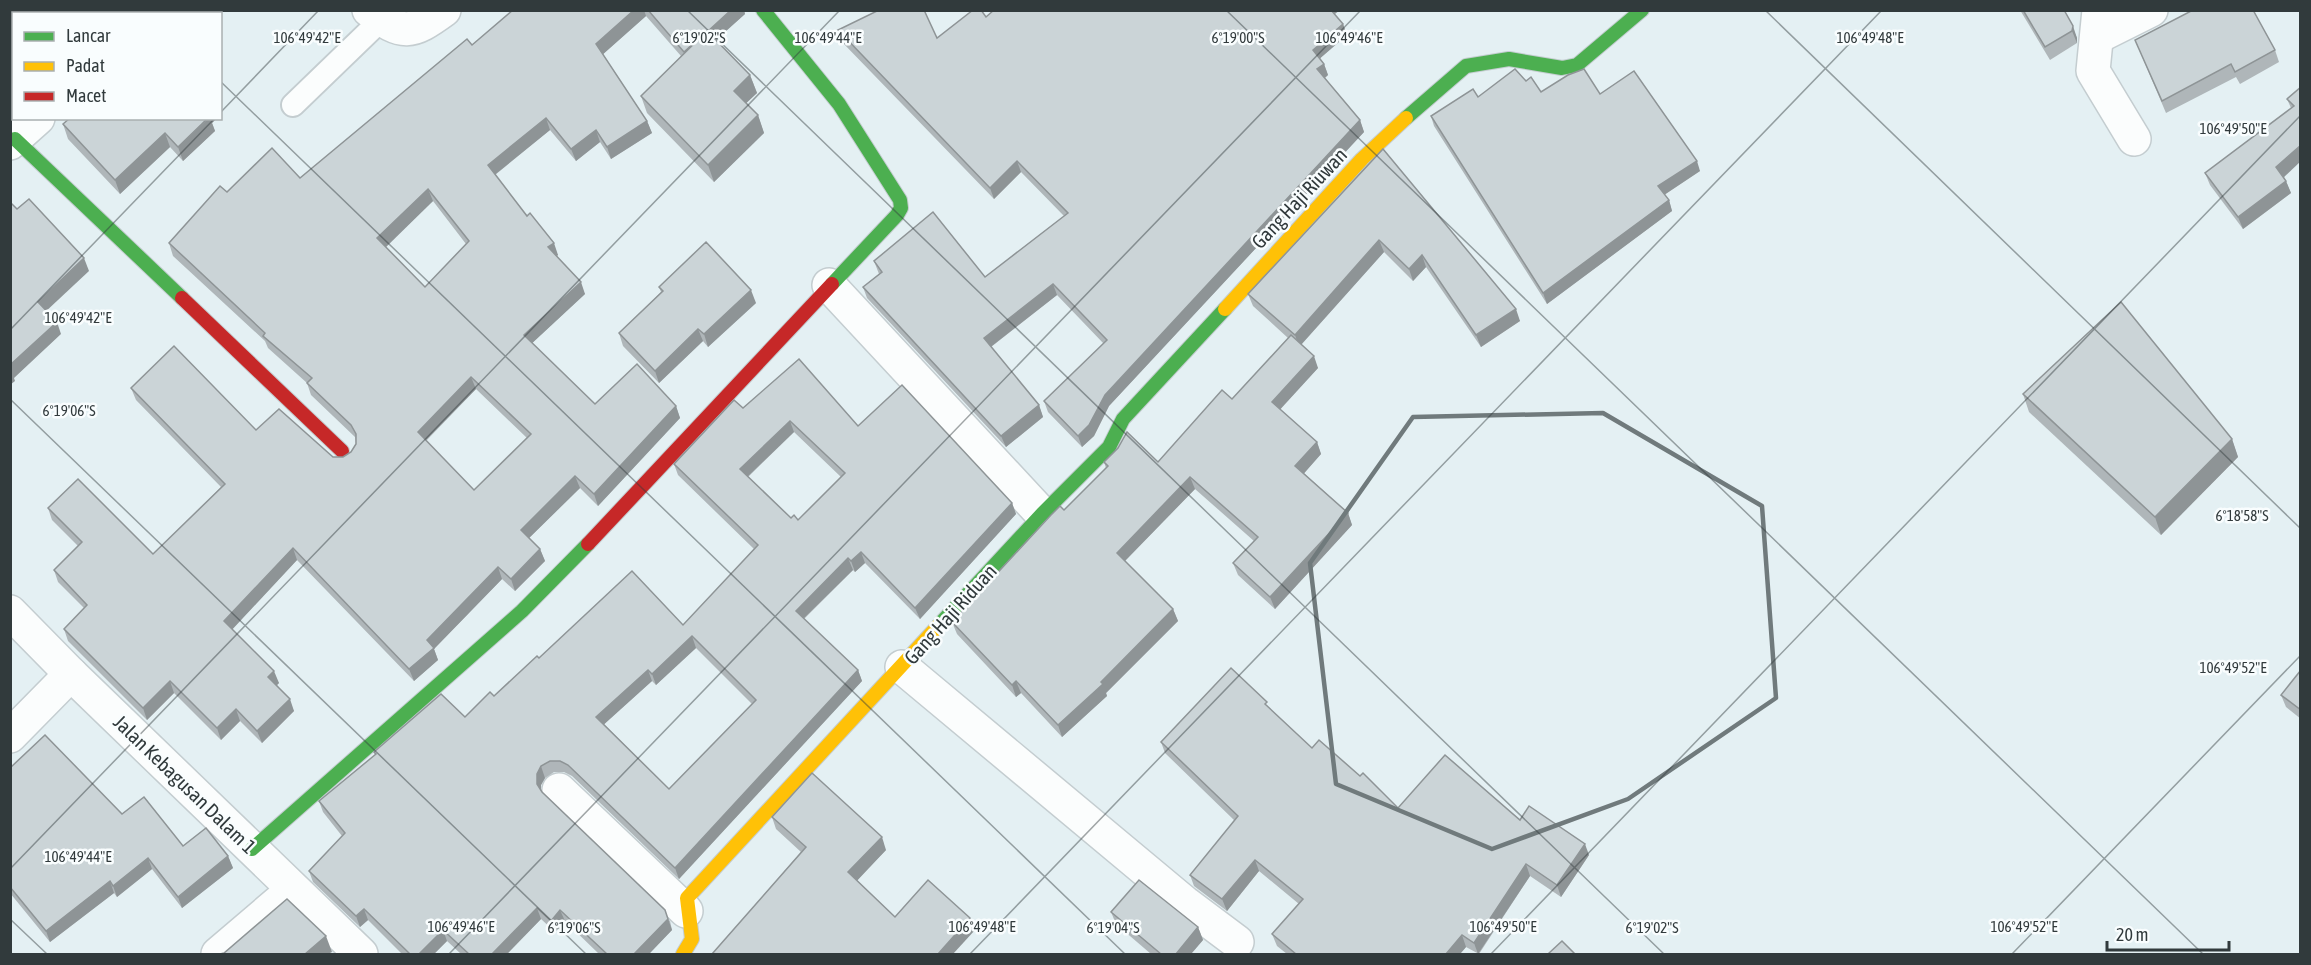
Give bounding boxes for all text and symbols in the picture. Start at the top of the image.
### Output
legend [12,12,222,120]
text: Lancar [66,25,111,46]
text: 106°49'42"E [273,29,341,46]
text: 6°19'02"S [672,29,726,46]
text: 106°49'44"E [794,29,862,46]
text: 6°19'00"S [1211,29,1265,46]
text: 106°49'46"E [1315,29,1383,46]
text: 106°49'48"E [1836,29,1904,46]
text: Padat [66,55,105,76]
text: Macet [66,85,106,106]
text: 106°49'50"E [2199,120,2267,137]
street label: Gang Haji Riuwan [1247,143,1351,253]
text: 106°49'42"E [44,309,112,326]
text: 6°19'06"S [42,402,96,419]
text: 6°18'58"S [2215,507,2269,524]
street label: Gang Haji Riduan [899,559,1001,669]
text: 106°49'52"E [2199,659,2267,676]
street label: Jalan Kebagusan Dalam 1 [109,710,261,858]
text: 106°49'44"E [44,848,112,865]
scale bar [2107,914,2228,952]
text: 106°49'46"E [427,918,495,935]
text: 106°49'48"E [948,918,1016,935]
text: 106°49'50"E [1469,918,1537,935]
text: 106°49'52"E [1990,918,2058,935]
text: 6°19'06"S [547,919,601,936]
text: 6°19'04"S [1086,919,1140,936]
text: 6°19'02"S [1625,919,1679,936]
text: 20 m [2116,924,2148,945]

